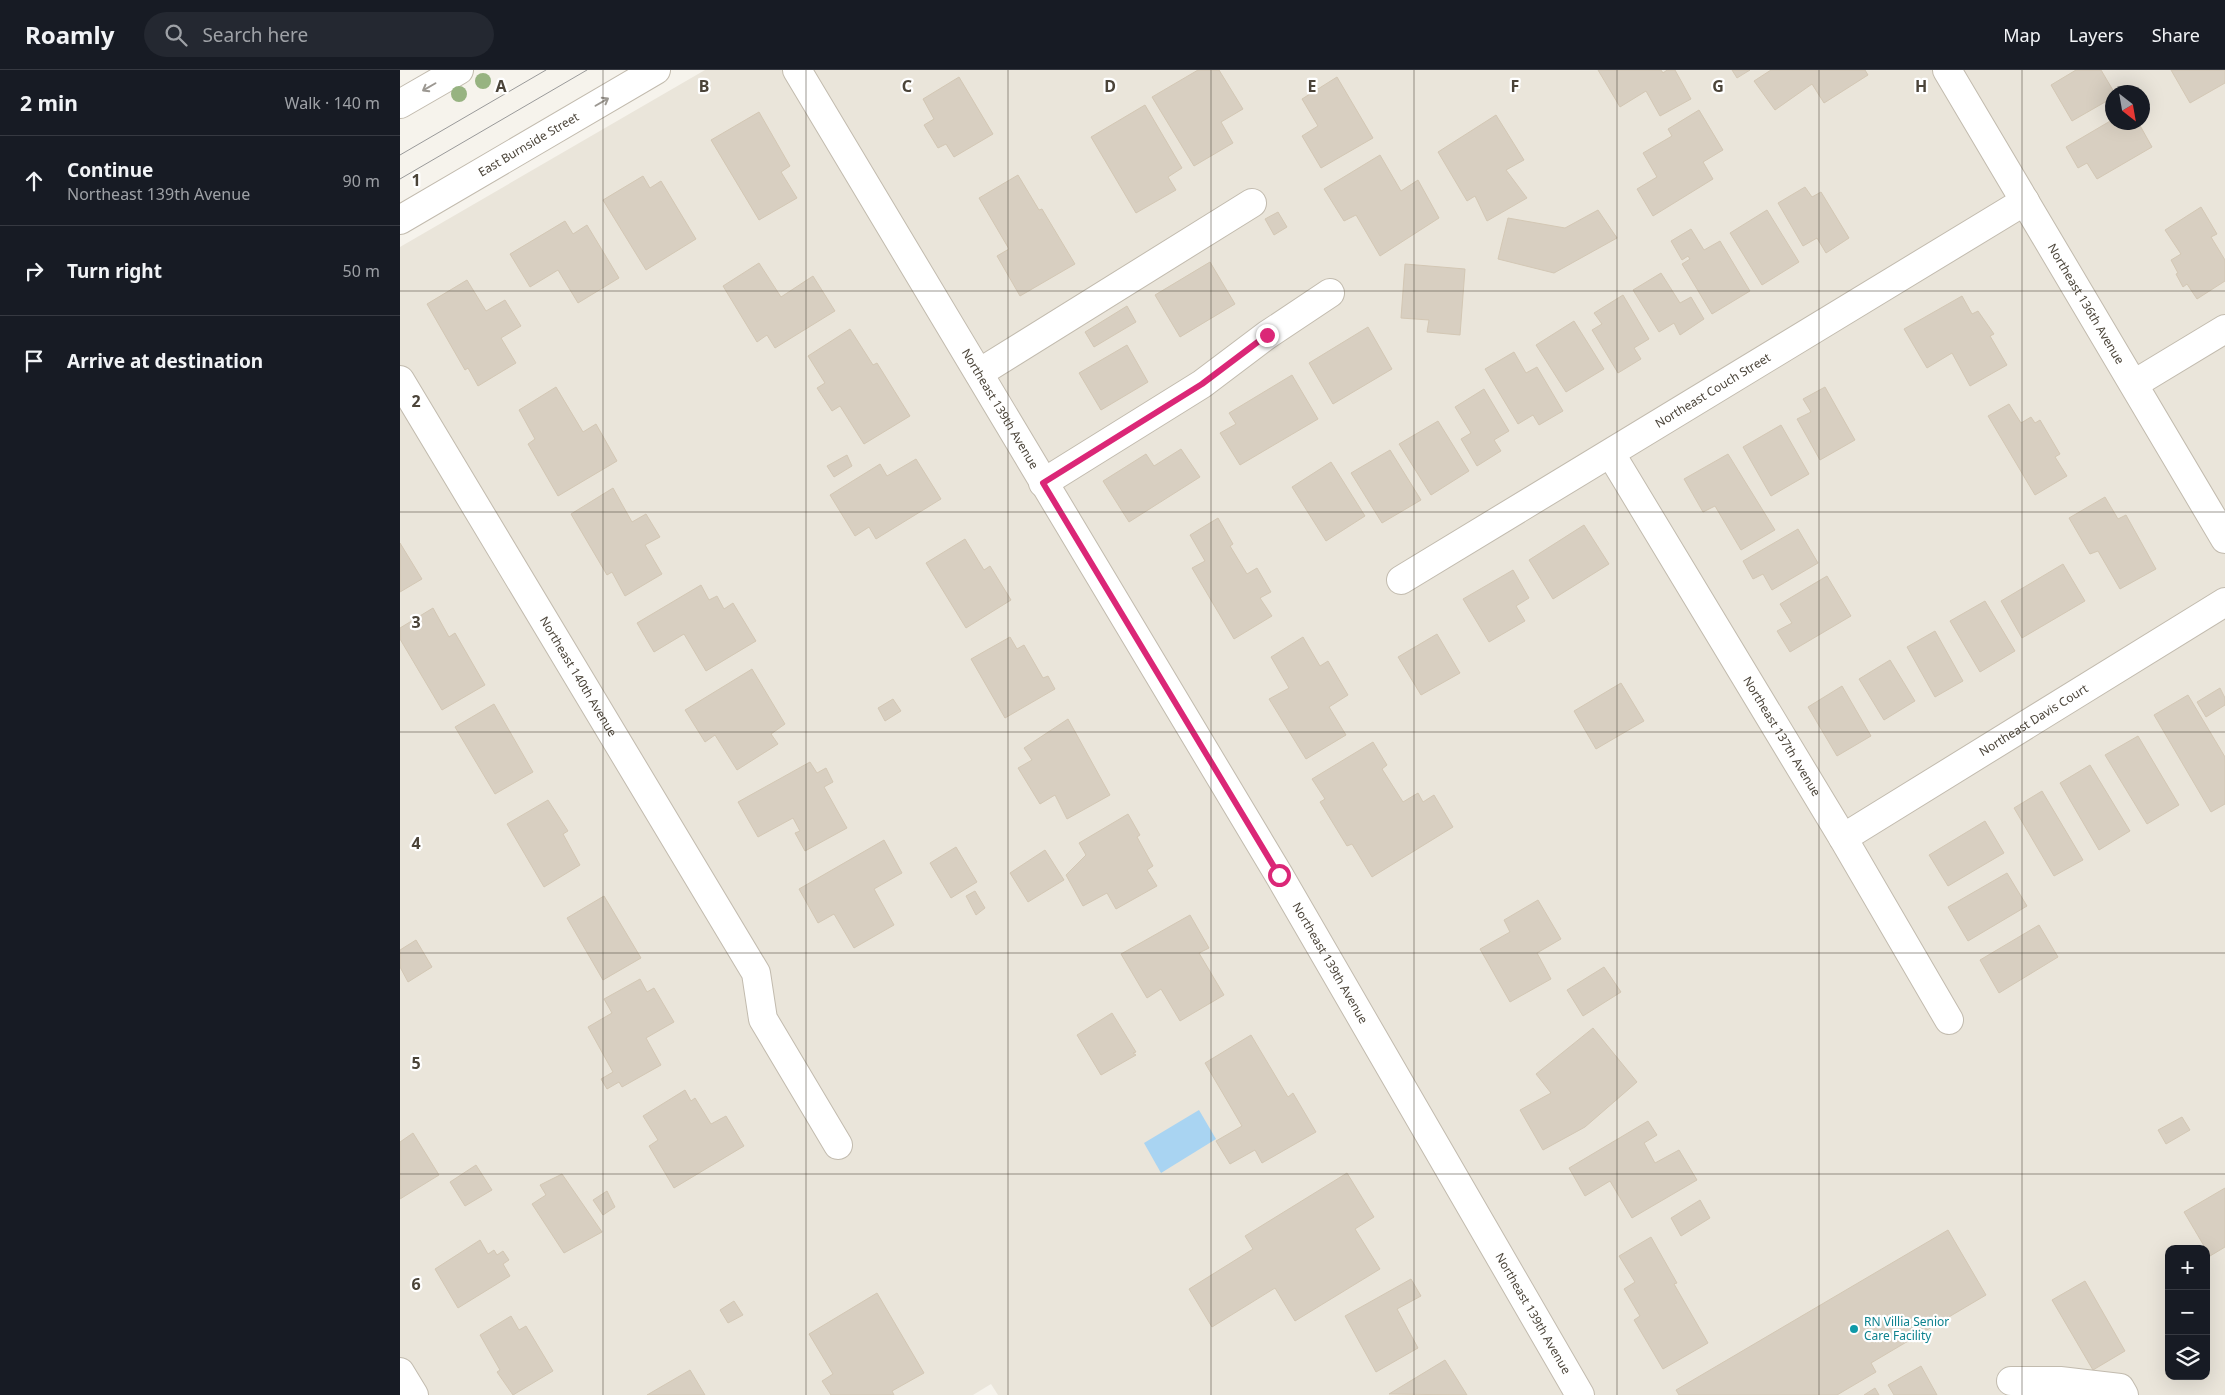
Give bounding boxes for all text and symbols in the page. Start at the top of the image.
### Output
search box [144,12,494,57]
text: Roamly [25,18,114,51]
icon: search [162,21,190,49]
text: Search here [202,22,308,48]
text: Map [2003,23,2041,47]
text: Layers [2069,23,2124,47]
text: Share [2152,23,2200,47]
text: A [495,75,507,97]
text: B [699,75,709,97]
text: C [902,75,912,97]
text: D [1104,75,1116,97]
text: E [1308,75,1317,97]
text: F [1511,75,1519,97]
text: G [1712,75,1724,97]
text: H [1915,75,1927,97]
one-way arrow [423,83,437,93]
north arrow [2105,85,2150,130]
text: 2 min [20,89,78,117]
text: Walk · 140 m [285,92,380,114]
one-way arrow [595,96,609,106]
street label: East Burnside Street [475,108,582,180]
text: Continue [67,157,153,183]
icon: ahead [20,167,48,195]
text: 1 [411,169,421,191]
text: 90 m [343,170,380,192]
text: Northeast 139th Avenue [67,183,250,205]
street label: Northeast 136th Avenue [2044,240,2129,367]
icon: right [20,257,48,285]
text: Turn right [67,258,162,284]
text: 50 m [343,260,380,282]
route end [1256,324,1279,347]
street label: Northeast 139th Avenue [958,345,1043,472]
icon: arrive [20,347,48,375]
text: Arrive at destination [67,348,263,374]
street label: Northeast Couch Street [1652,348,1774,432]
text: 2 [411,390,421,412]
text: 3 [411,611,421,633]
street label: Northeast 140th Avenue [536,613,621,740]
street label: Northeast 137th Avenue [1739,673,1825,800]
street label: Northeast Davis Court [1976,679,2092,760]
text: 4 [411,832,421,854]
route start [1268,864,1291,887]
street label: Northeast 139th Avenue [1289,899,1372,1027]
text: 5 [411,1052,421,1074]
map controls [2165,1245,2210,1380]
button: + [2165,1245,2210,1290]
street label: Northeast 139th Avenue [1491,1250,1575,1377]
text: 6 [411,1273,421,1295]
button: − [2165,1290,2210,1335]
place label: RN Villia Senior Care Facility [1864,1313,1949,1344]
marker: RN Villia Senior Care Facility [1848,1323,1860,1335]
button: layers [2165,1335,2210,1380]

